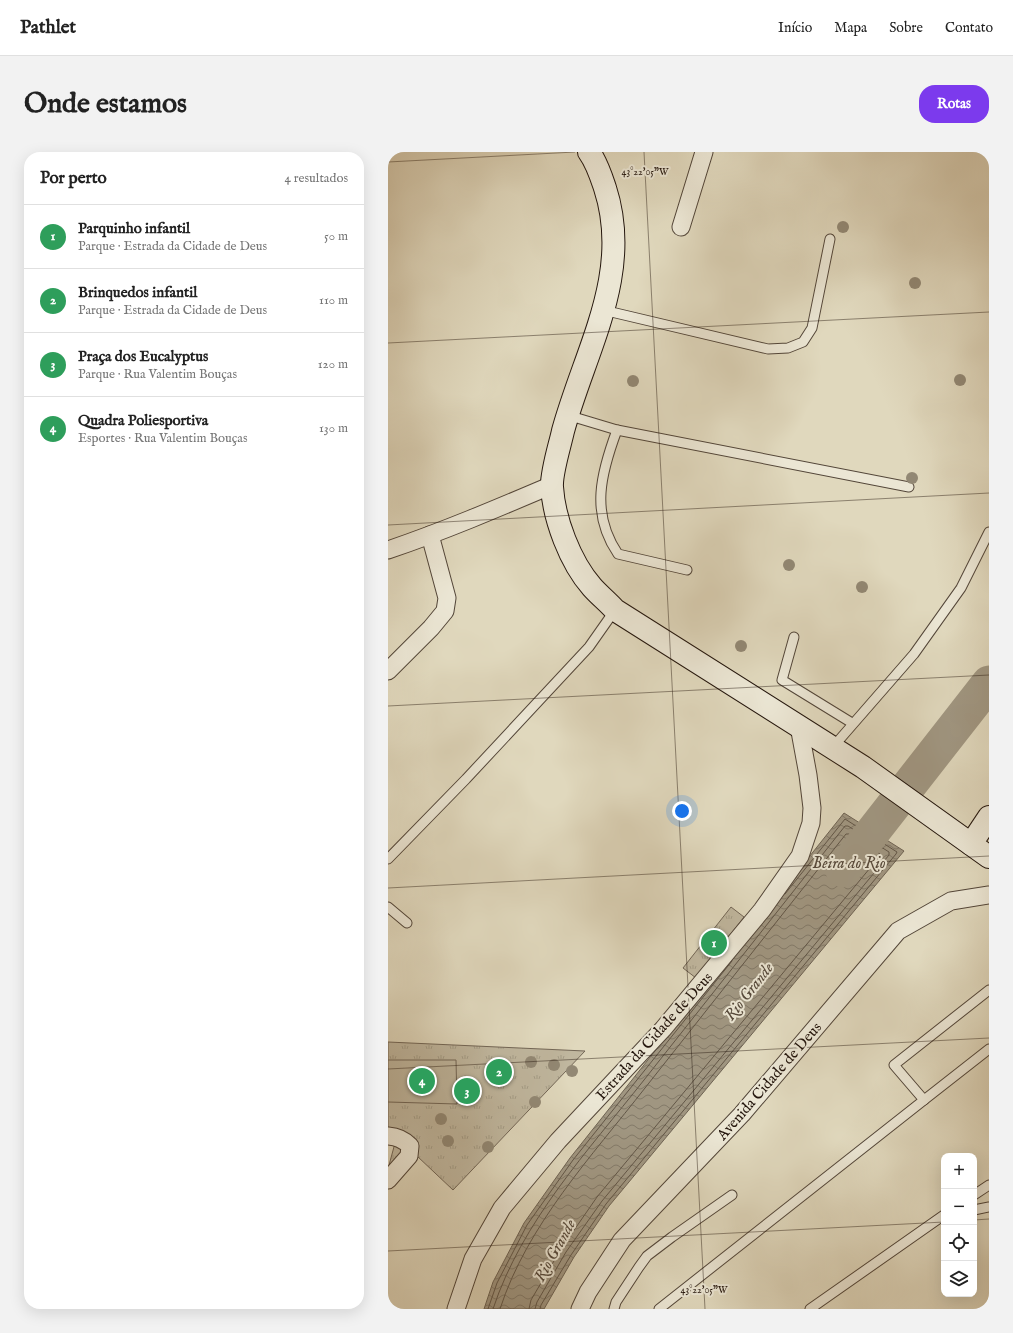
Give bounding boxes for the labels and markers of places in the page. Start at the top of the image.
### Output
pin: 1 [701,928,727,958]
pin: 2 [486,1057,512,1087]
pin: 4 [409,1066,435,1096]
pin: 3 [454,1076,480,1106]

